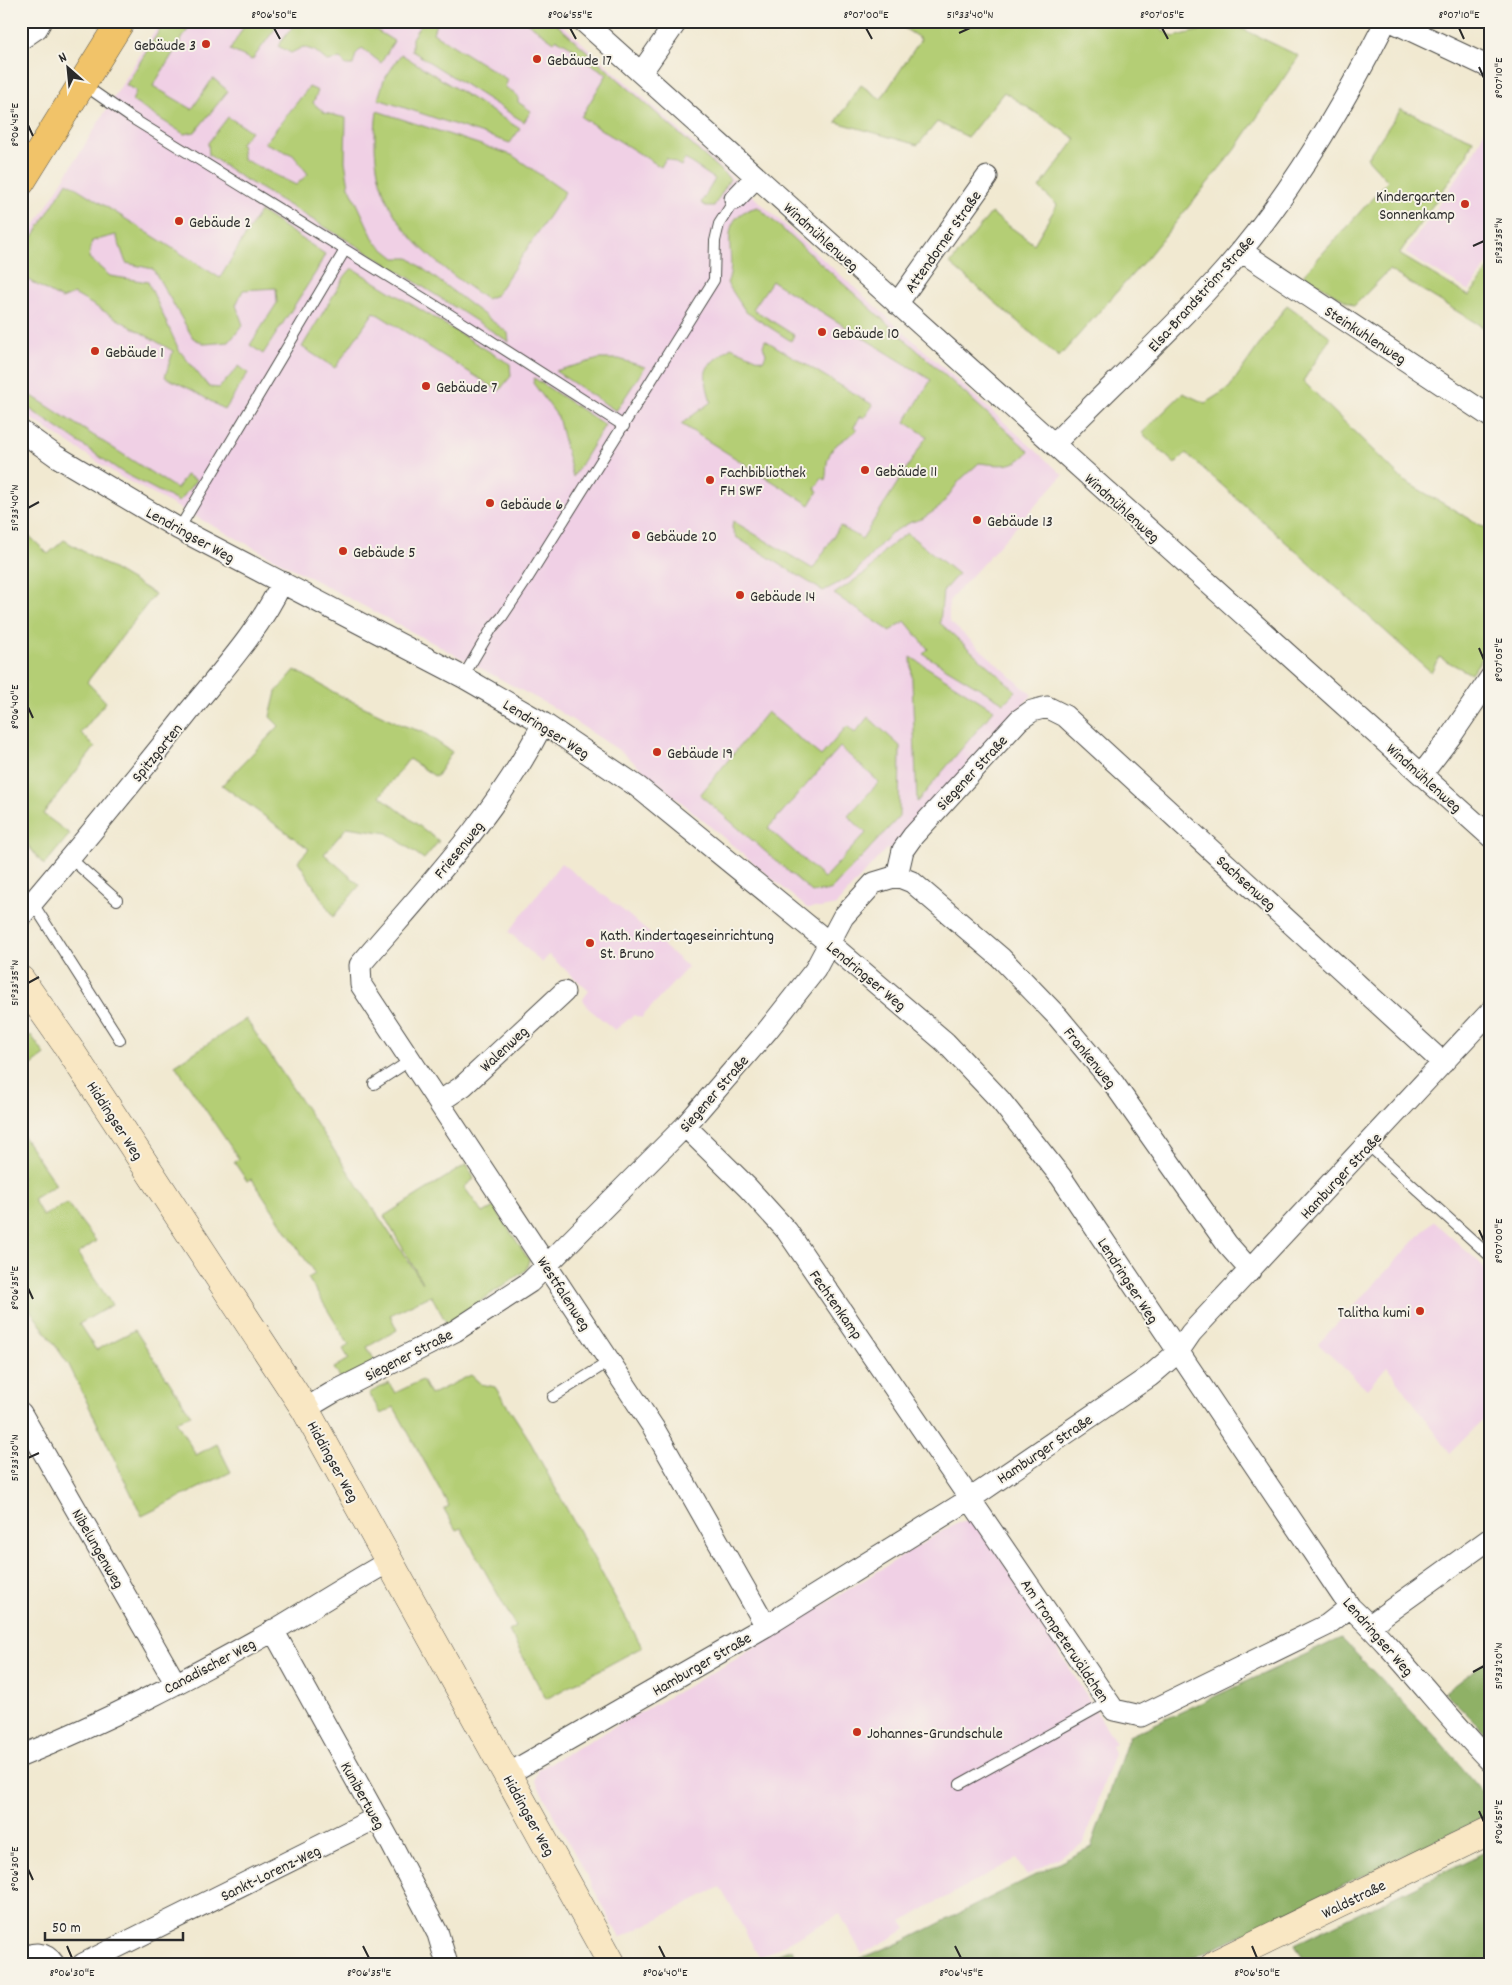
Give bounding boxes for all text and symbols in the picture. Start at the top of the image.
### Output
text: 8°06'50"E [251,7,297,24]
text: 8°06'55"E [548,7,593,24]
text: 8°07'00"E [844,7,889,24]
text: 51°33'40"N [947,7,993,24]
text: 8°07'05"E [1140,7,1185,24]
text: 8°07'10"E [1438,7,1480,24]
place label: Gebäude 3 [134,35,196,58]
marker: Gebäude 3 [200,38,212,50]
north arrow [42,42,92,92]
text: N [55,48,71,69]
place label: Gebäude 17 [547,50,612,73]
marker: Gebäude 17 [531,53,543,65]
text: 8°07'10"E [1491,57,1508,99]
text: 8°06'45"E [7,103,24,147]
street label: Attendorner Straße [900,186,988,298]
place label: Kindergarten Sonnenkamp [1376,186,1455,227]
street label: Windmühlenweg [777,198,863,278]
marker: Kindergarten Sonnenkamp [1459,198,1471,210]
place label: Gebäude 2 [189,212,251,235]
marker: Gebäude 2 [173,215,185,227]
text: 51°33'35"N [1491,218,1508,264]
street label: Elsa-Brandström-Straße [1143,231,1261,358]
street label: Steinkuhlenweg [1319,301,1410,371]
place label: Gebäude 10 [832,323,899,346]
marker: Gebäude 10 [816,326,828,338]
place label: Gebäude 1 [105,342,164,365]
marker: Gebäude 1 [89,345,101,357]
place label: Gebäude 7 [436,377,497,400]
marker: Gebäude 7 [420,380,432,392]
place label: Gebäude 11 [875,461,937,484]
place label: Fachbibliothek FH SWF [720,462,806,503]
marker: Gebäude 11 [859,464,871,476]
street label: Windmühlenweg [1078,469,1164,549]
marker: Fachbibliothek FH SWF [704,474,716,486]
text: 51°33'40"N [7,485,24,531]
place label: Gebäude 6 [500,494,563,517]
marker: Gebäude 6 [484,497,496,509]
street label: Lendringser Weg [141,502,238,570]
place label: Gebäude 13 [987,511,1053,534]
marker: Gebäude 13 [971,514,983,526]
place label: Gebäude 20 [646,526,717,549]
marker: Gebäude 20 [630,529,642,541]
place label: Gebäude 5 [353,542,416,565]
marker: Gebäude 5 [337,545,349,557]
place label: Gebäude 14 [750,586,815,609]
marker: Gebäude 14 [734,589,746,601]
text: 8°07'05"E [1491,637,1508,682]
text: 8°06'40"E [7,684,24,729]
street label: Lendringser Weg [498,694,593,766]
street label: Spitzgarten [127,719,189,788]
street label: Siegener Straße [932,731,1014,817]
street label: Windmühlenweg [1380,739,1466,819]
place label: Gebäude 19 [667,743,733,766]
marker: Gebäude 19 [651,746,663,758]
street label: Friesenweg [429,817,490,884]
street label: Sachsenweg [1210,851,1280,917]
place label: Kath. Kindertageseinrichtung St. Bruno [600,925,774,966]
street label: Lendringser Weg [820,936,910,1017]
marker: Kath. Kindertageseinrichtung St. Bruno [584,937,596,949]
text: 51°33'35"N [7,960,24,1006]
street label: Walenweg [475,1021,534,1078]
street label: Frankenweg [1057,1023,1121,1094]
street label: Siegener Straße [675,1051,755,1138]
street label: Hiddingser Weg [80,1077,148,1165]
street label: Hamburger Straße [1296,1128,1388,1225]
text: 8°07'00"E [1491,1218,1508,1263]
street label: Lendringser Weg [1090,1234,1163,1329]
street label: Westfalenweg [530,1253,596,1336]
text: 8°06'35"E [7,1265,24,1310]
street label: Fechtenkamp [802,1266,868,1345]
place label: Talitha kumi [1338,1302,1410,1325]
marker: Talitha kumi [1414,1305,1426,1317]
street label: Siegener Straße [361,1324,457,1388]
street label: Hamburger Straße [993,1409,1098,1491]
street label: Hiddingser Weg [300,1417,364,1507]
text: 51°33'30"N [7,1434,24,1482]
street label: Nibelungenweg [65,1505,129,1593]
street label: Am Trompeterwäldchen [1014,1575,1114,1708]
street label: Lendringser Weg [1336,1593,1418,1682]
street label: Hamburger Straße [648,1627,756,1703]
street label: Canadischer Weg [160,1633,260,1701]
text: 51°33'20"N [1491,1642,1508,1690]
place label: Johannes-Grundschule [867,1723,1003,1746]
marker: Johannes-Grundschule [851,1726,863,1738]
street label: Kunibertweg [334,1758,390,1834]
street label: Hiddingser Weg [496,1771,560,1861]
text: 8°06'55"E [1491,1799,1508,1844]
street label: Sankt-Lorenz-Weg [217,1840,325,1908]
text: 8°06'30"E [7,1846,24,1892]
street label: Waldstraße [1318,1875,1390,1926]
scale bar [45,1910,182,1942]
text: 50 m [52,1918,81,1940]
text: 8°06'30"E [49,1965,95,1982]
text: 8°06'35"E [347,1965,392,1982]
text: 8°06'40"E [643,1965,688,1982]
text: 8°06'45"E [939,1965,983,1982]
text: 8°06'50"E [1234,1965,1280,1982]

